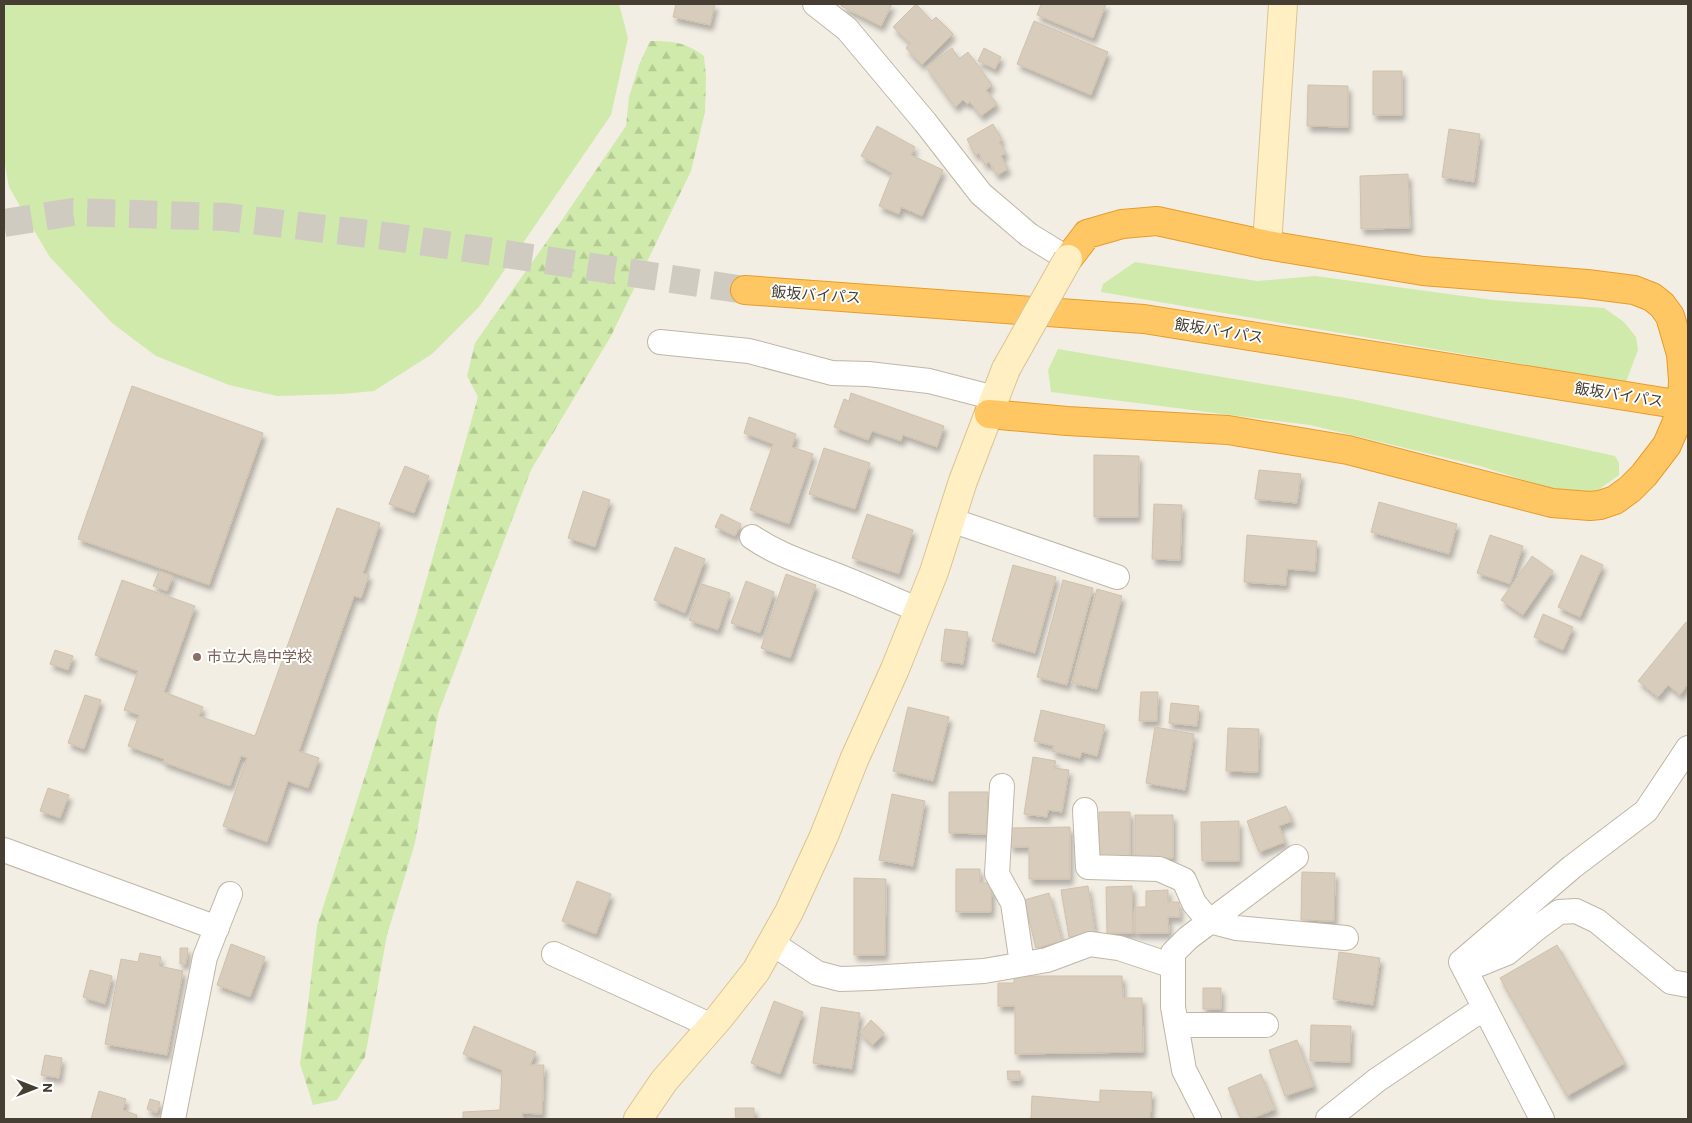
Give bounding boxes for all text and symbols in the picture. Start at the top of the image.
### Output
street label: 飯坂バイパス [771,282,861,306]
street label: 飯坂バイパス [1173,314,1265,346]
street label: 飯坂バイパス [1573,378,1665,410]
place label: 市立大鳥中学校 [207,647,312,665]
marker: 市立大鳥中学校 [191,651,203,663]
north arrow [10,1063,60,1113]
text: N [40,1083,57,1093]

